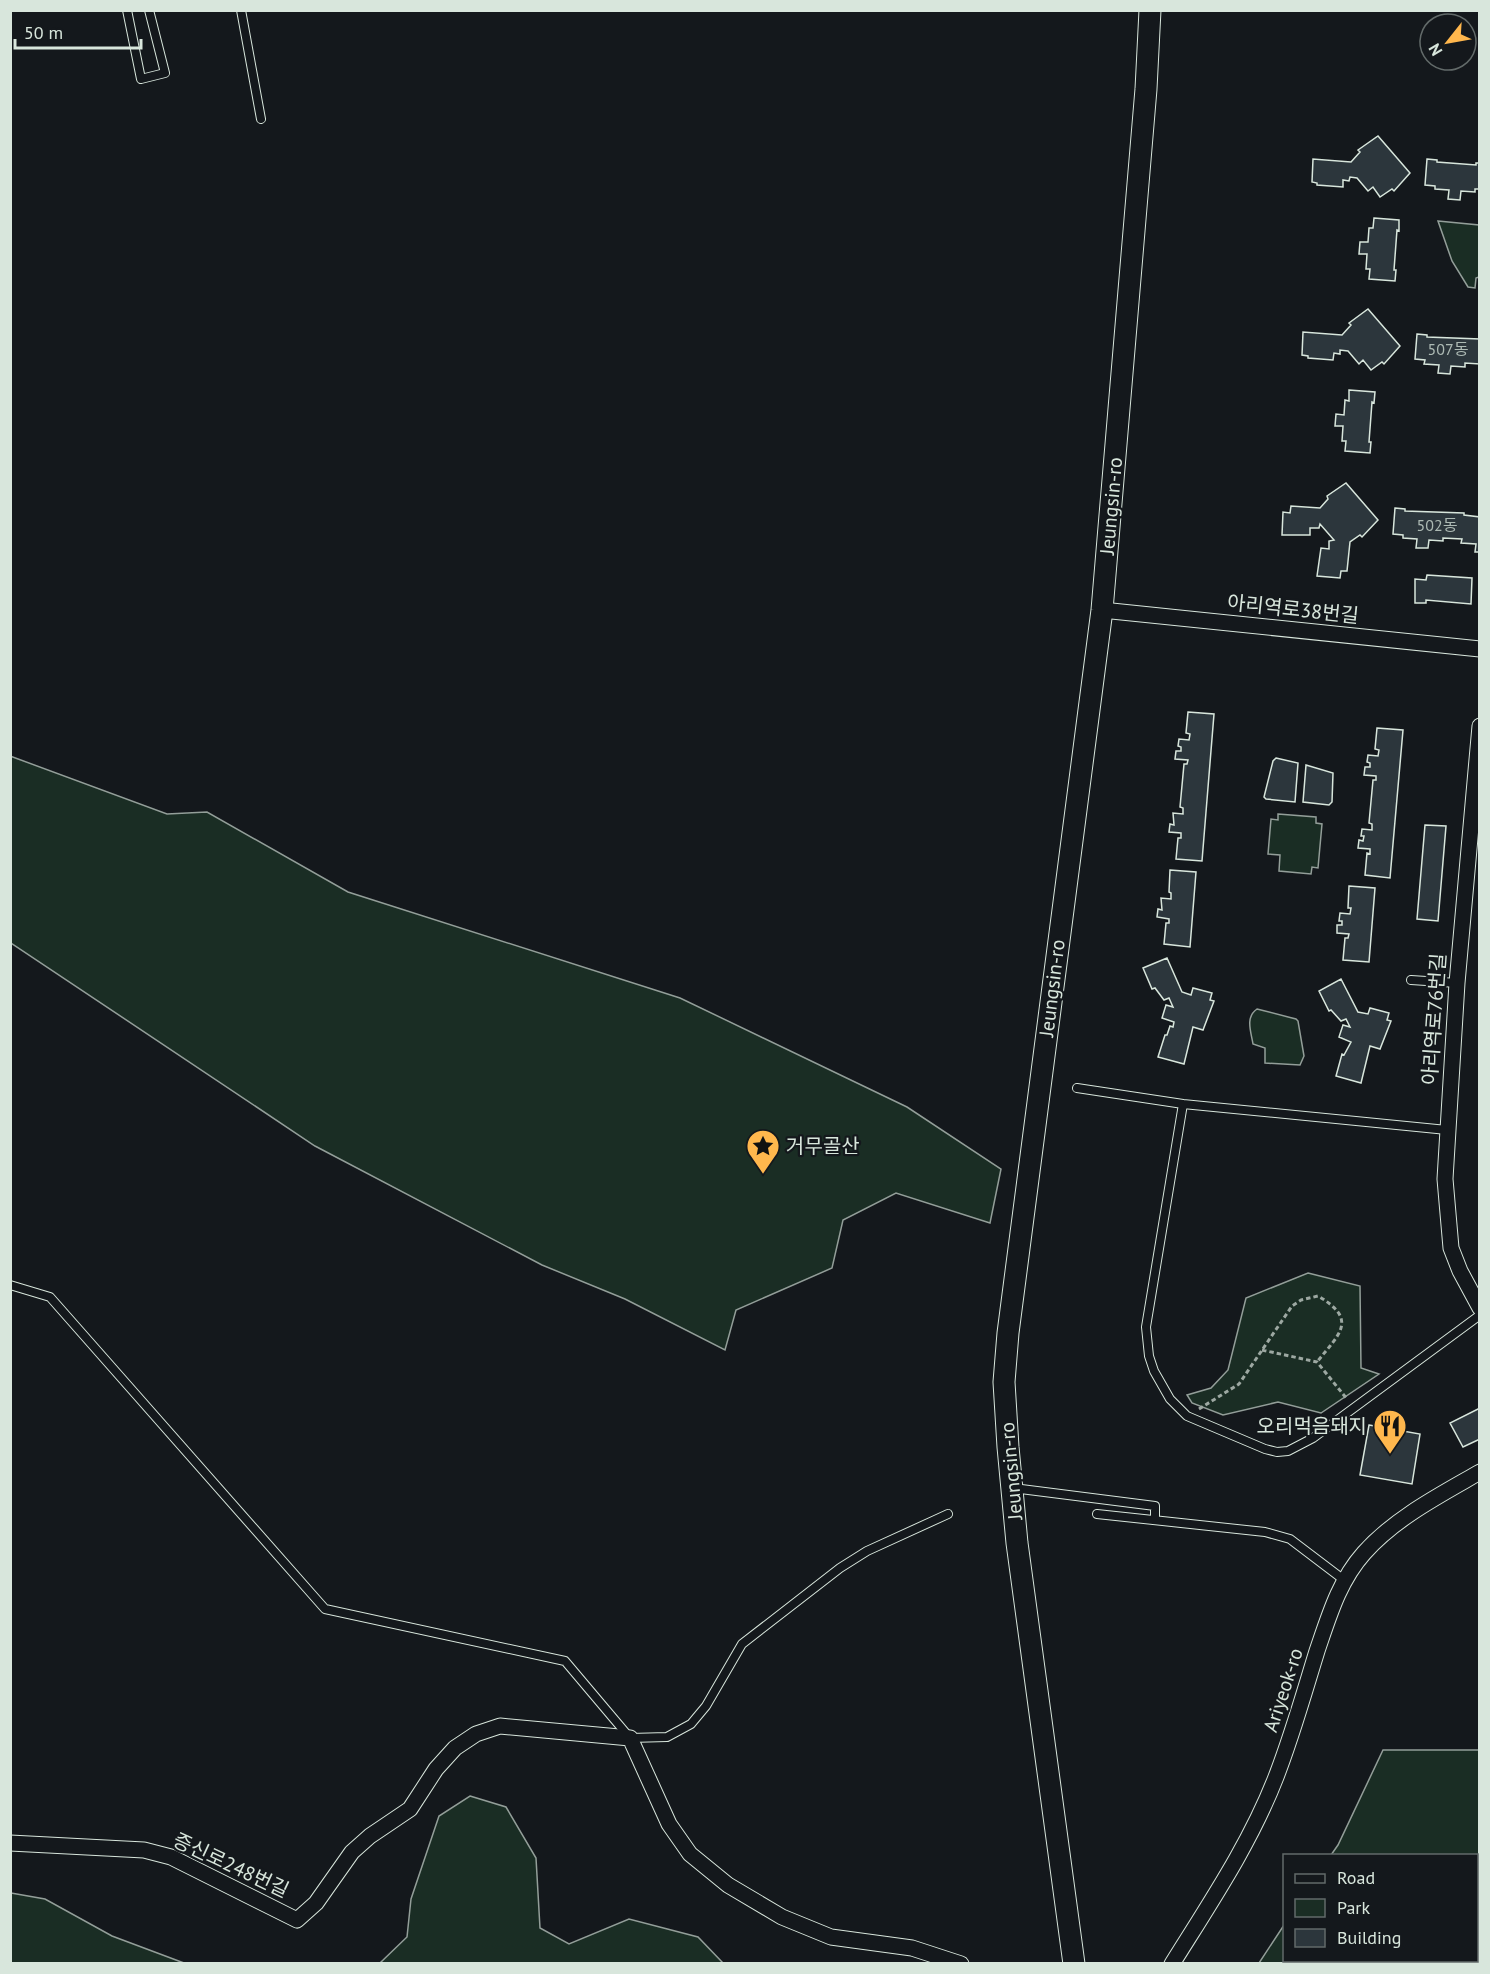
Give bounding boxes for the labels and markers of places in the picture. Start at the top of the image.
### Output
place icon: 거무골산 [745,1128,781,1175]
place label: 거무골산 [786,1133,860,1159]
restaurant icon: 오리먹음돼지 [1372,1408,1408,1455]
place label: 오리먹음돼지 [1257,1413,1367,1439]

